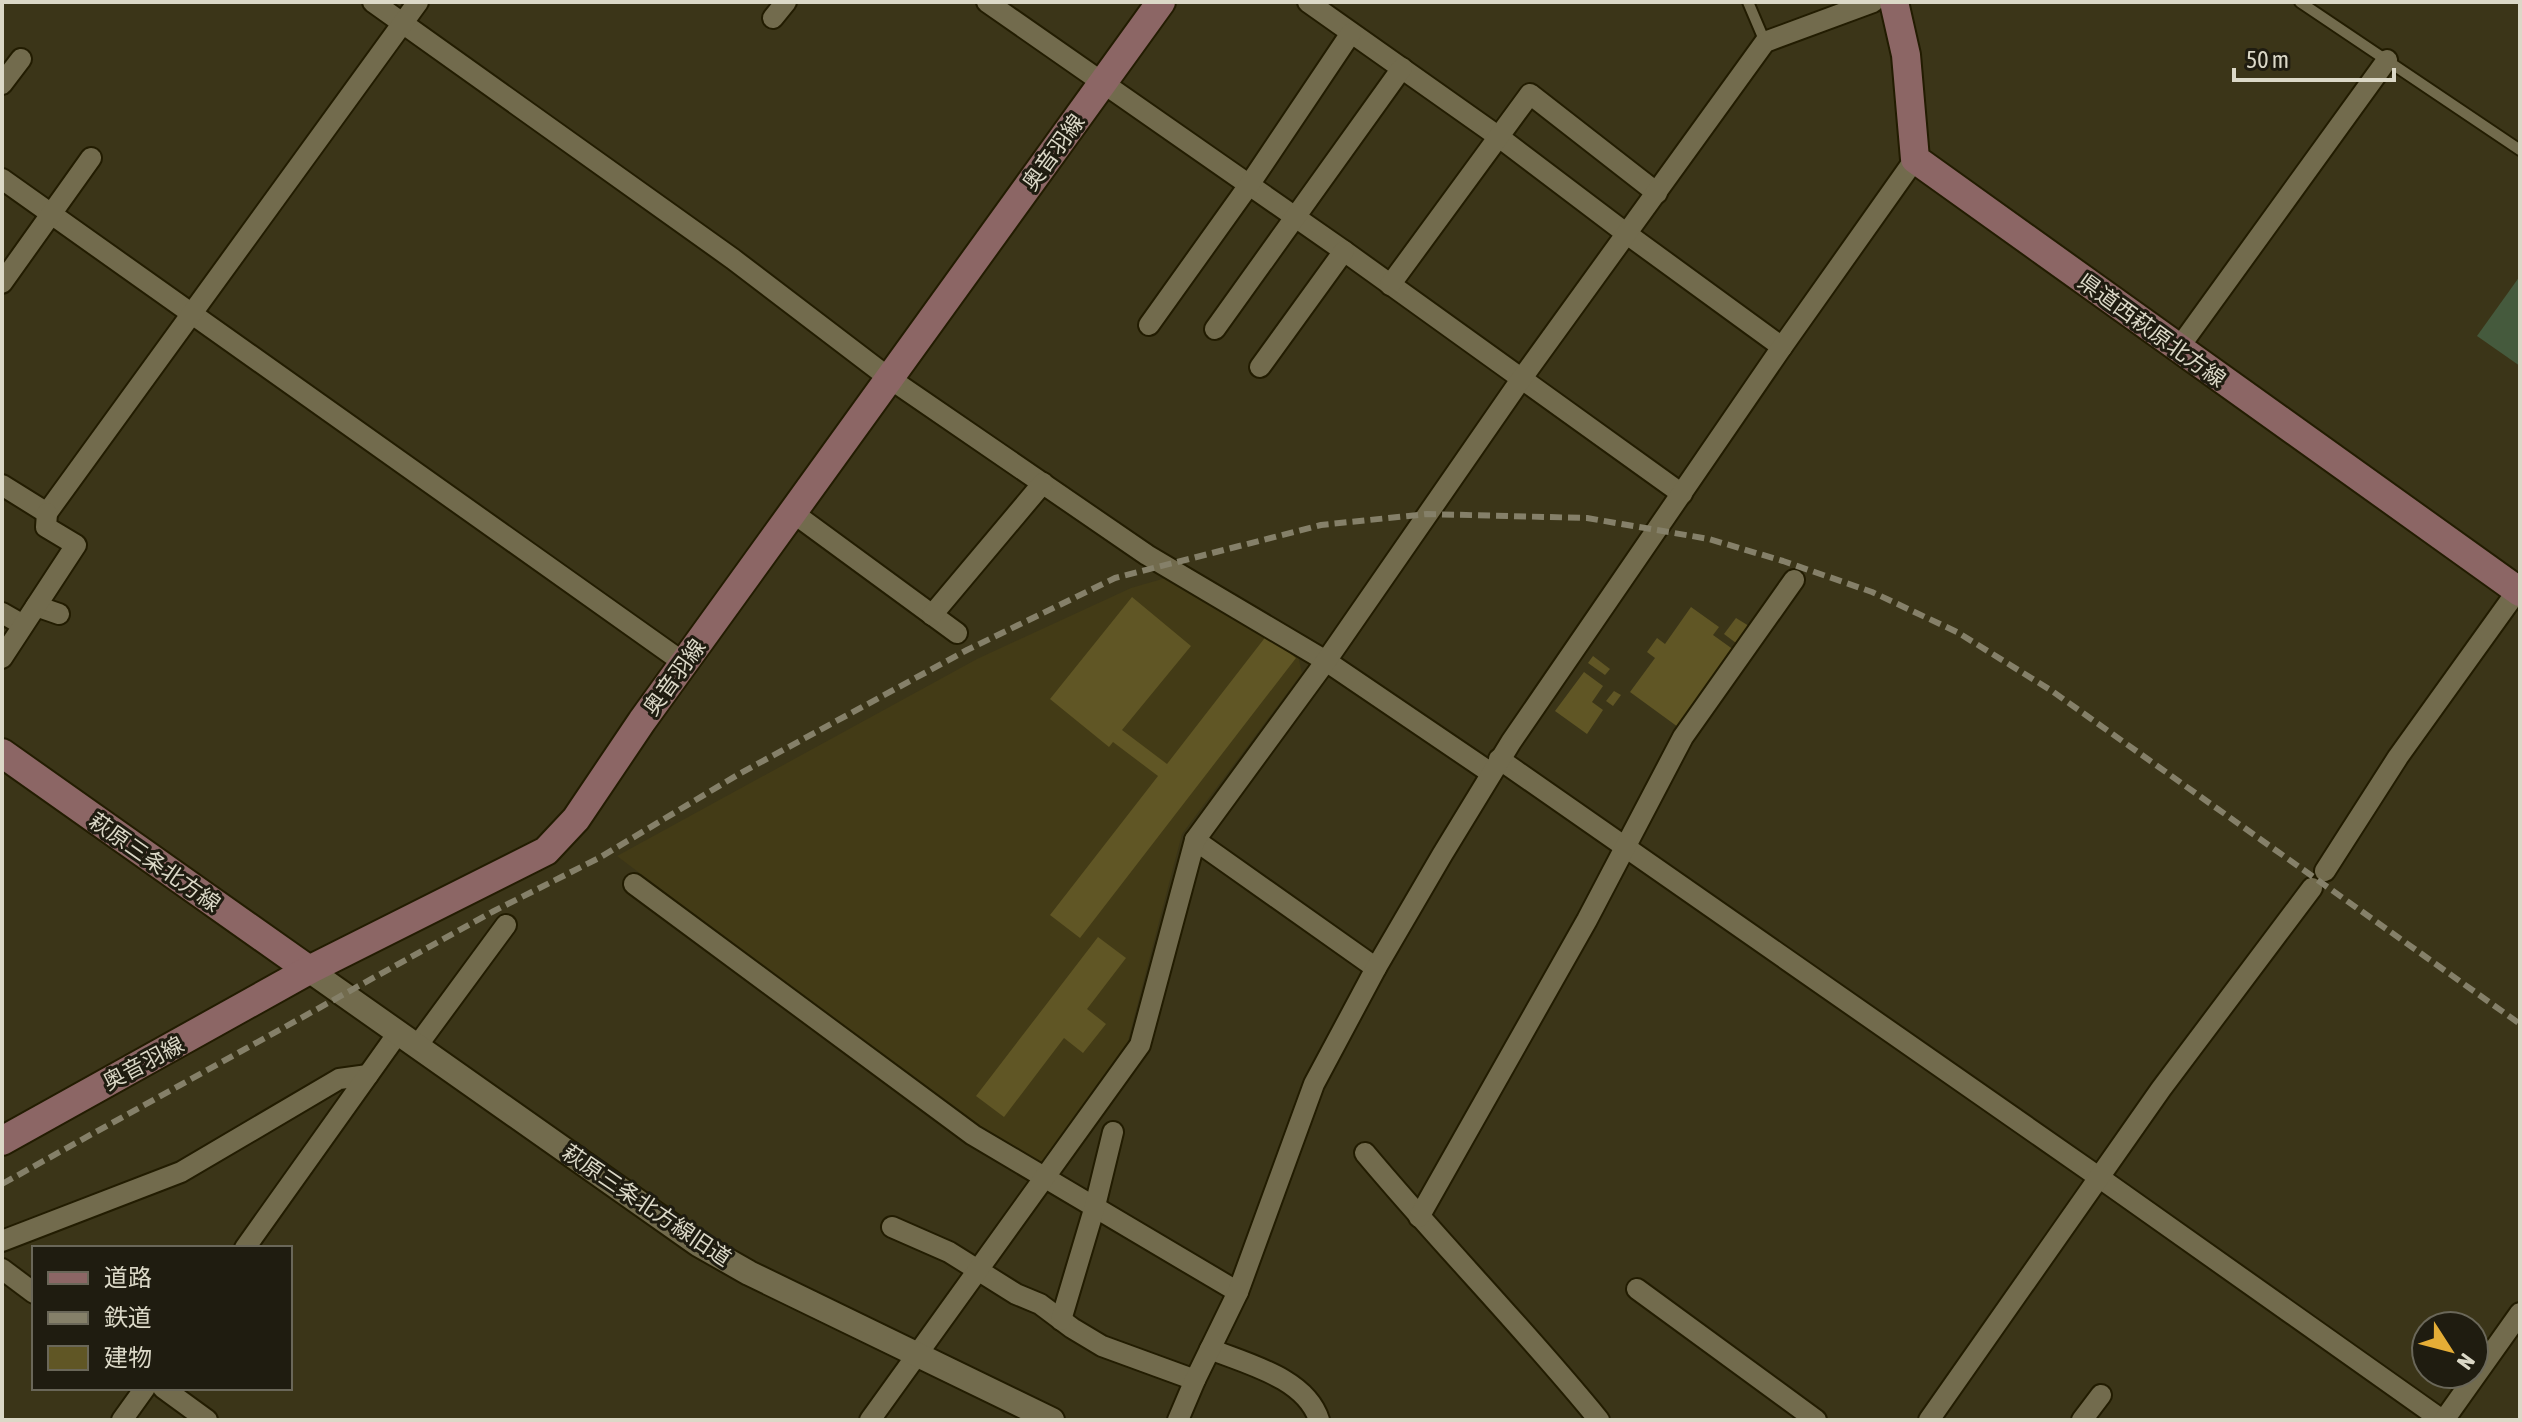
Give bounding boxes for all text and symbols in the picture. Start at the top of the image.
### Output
scale bar [2234,32,2394,82]
text: 50 m [2246,46,2289,73]
street label: 奥音羽線 [1017,109,1089,195]
street label: 県道西萩原北方線 [2073,268,2231,392]
street label: 奥音羽線 [638,634,710,720]
street label: 萩原三条北方線 [84,807,226,917]
street label: 奥音羽線 [98,1031,188,1095]
street label: 萩原三条北方線旧道 [558,1139,736,1271]
legend [32,1246,292,1390]
text: 道路 [104,1264,152,1291]
text: 鉄道 [104,1304,152,1331]
north arrow [2410,1310,2490,1390]
text: 建物 [104,1344,152,1371]
text: N [2452,1349,2481,1375]

